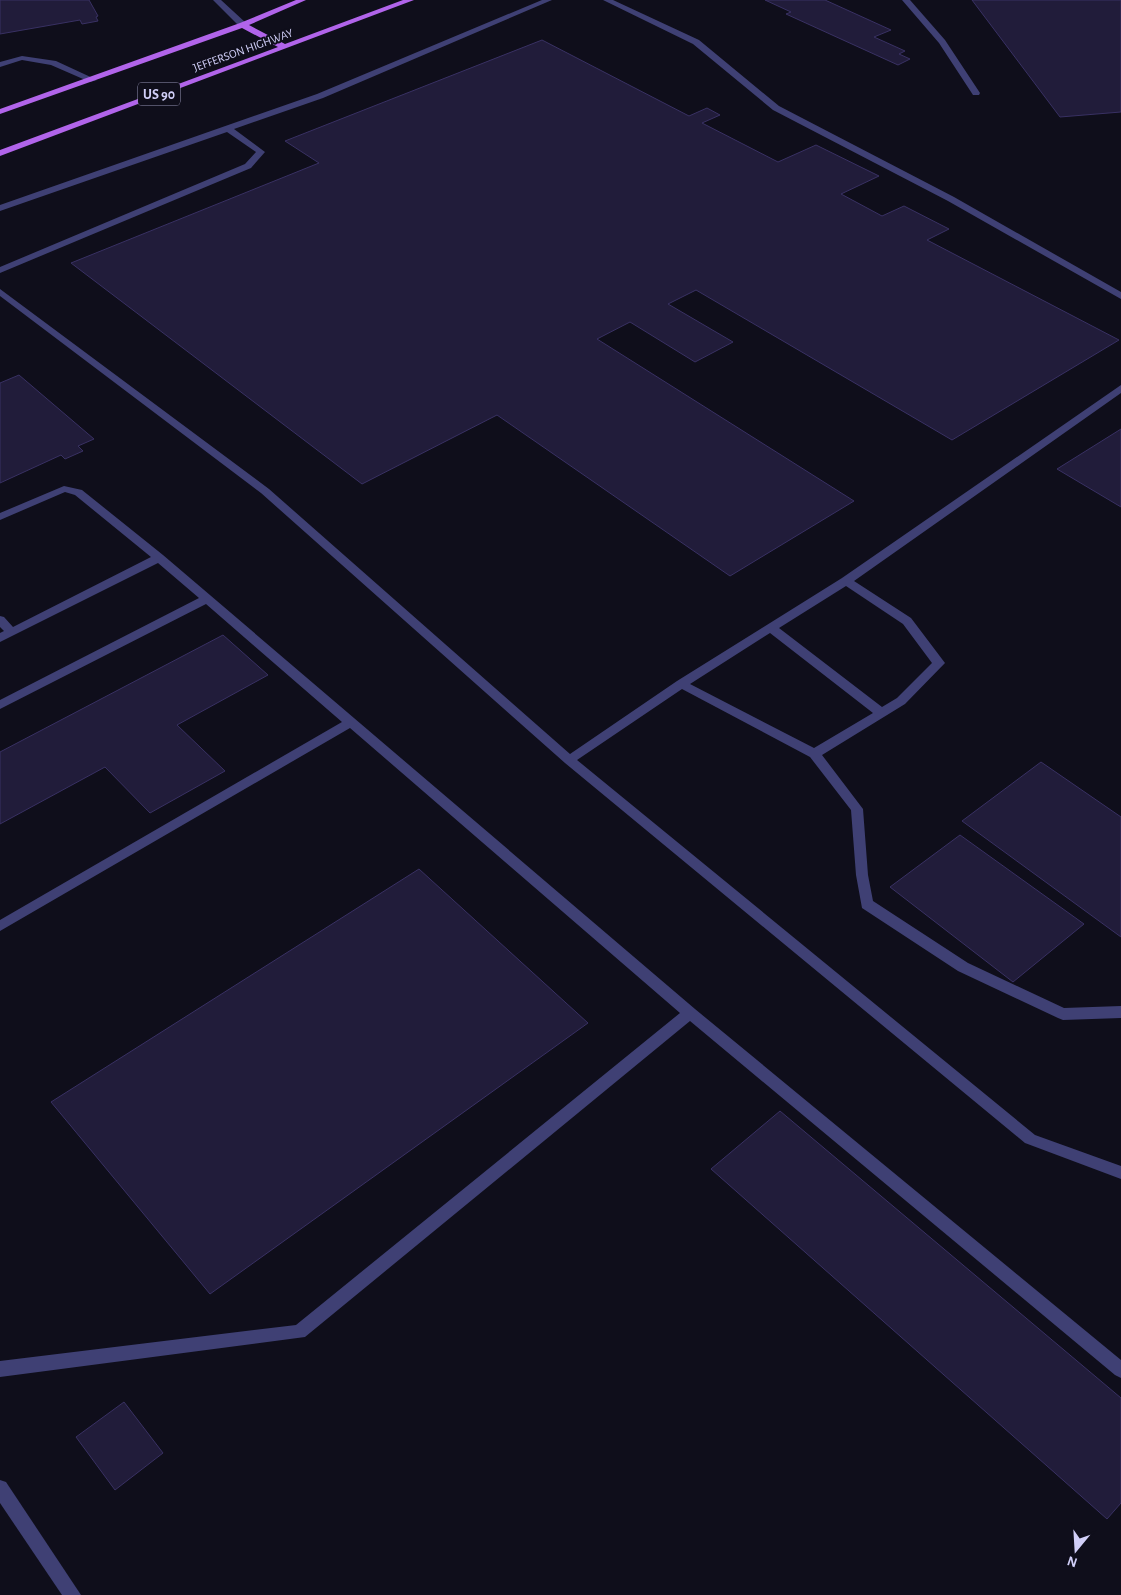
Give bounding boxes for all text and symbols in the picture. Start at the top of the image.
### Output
street label: JEFFERSON HIGHWAY [191,26,295,74]
road number: US 90 [138,82,180,106]
north arrow [1051,1525,1101,1575]
text: N [1065,1553,1079,1570]

